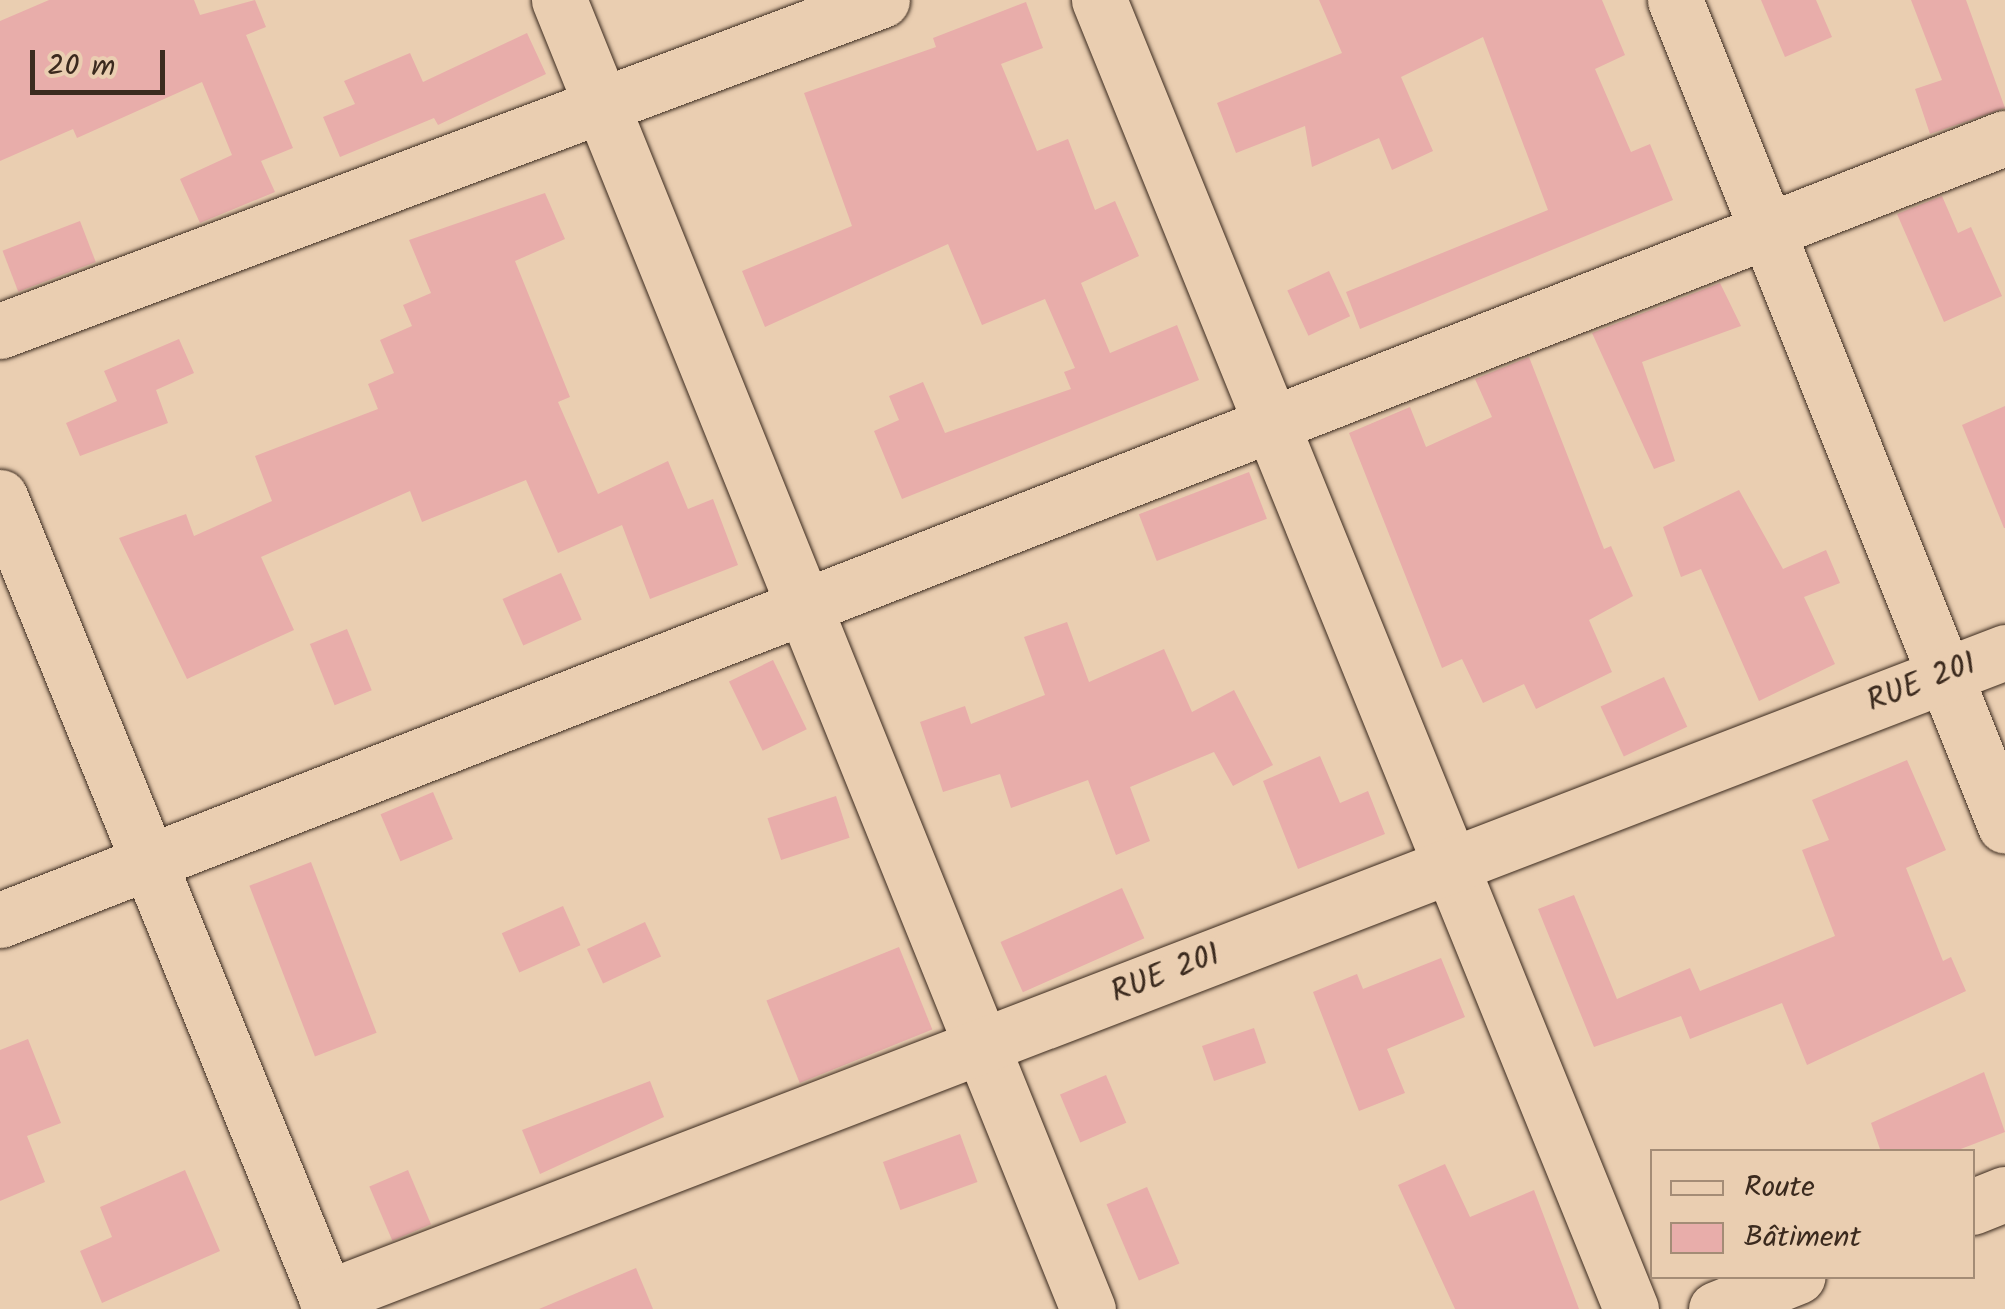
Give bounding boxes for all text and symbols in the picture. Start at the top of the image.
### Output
scale bar [35,30,170,92]
text: 20 m [47,43,115,91]
street label: RUE 201 [1862,646,1982,722]
street label: RUE 201 [1106,937,1226,1013]
legend [1650,1149,1975,1279]
text: Route [1744,1164,1815,1212]
text: Bâtiment [1744,1214,1861,1262]

